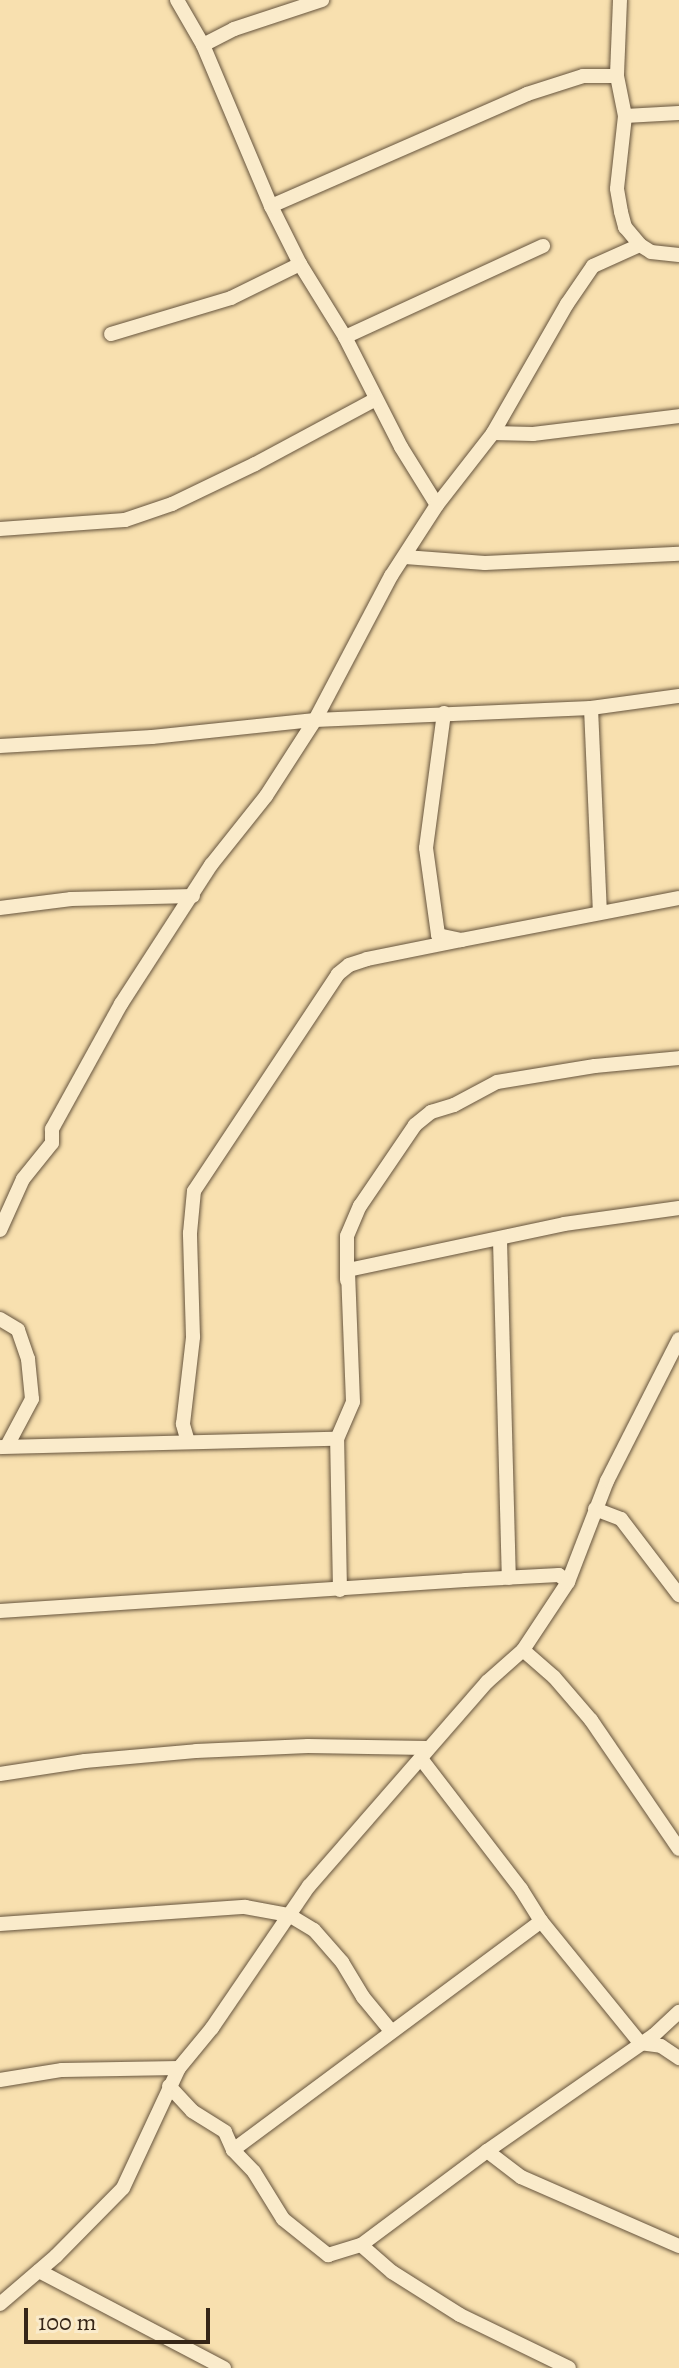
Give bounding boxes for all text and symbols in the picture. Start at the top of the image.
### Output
scale bar [28,2292,214,2342]
text: 100 m [38,2306,97,2338]

